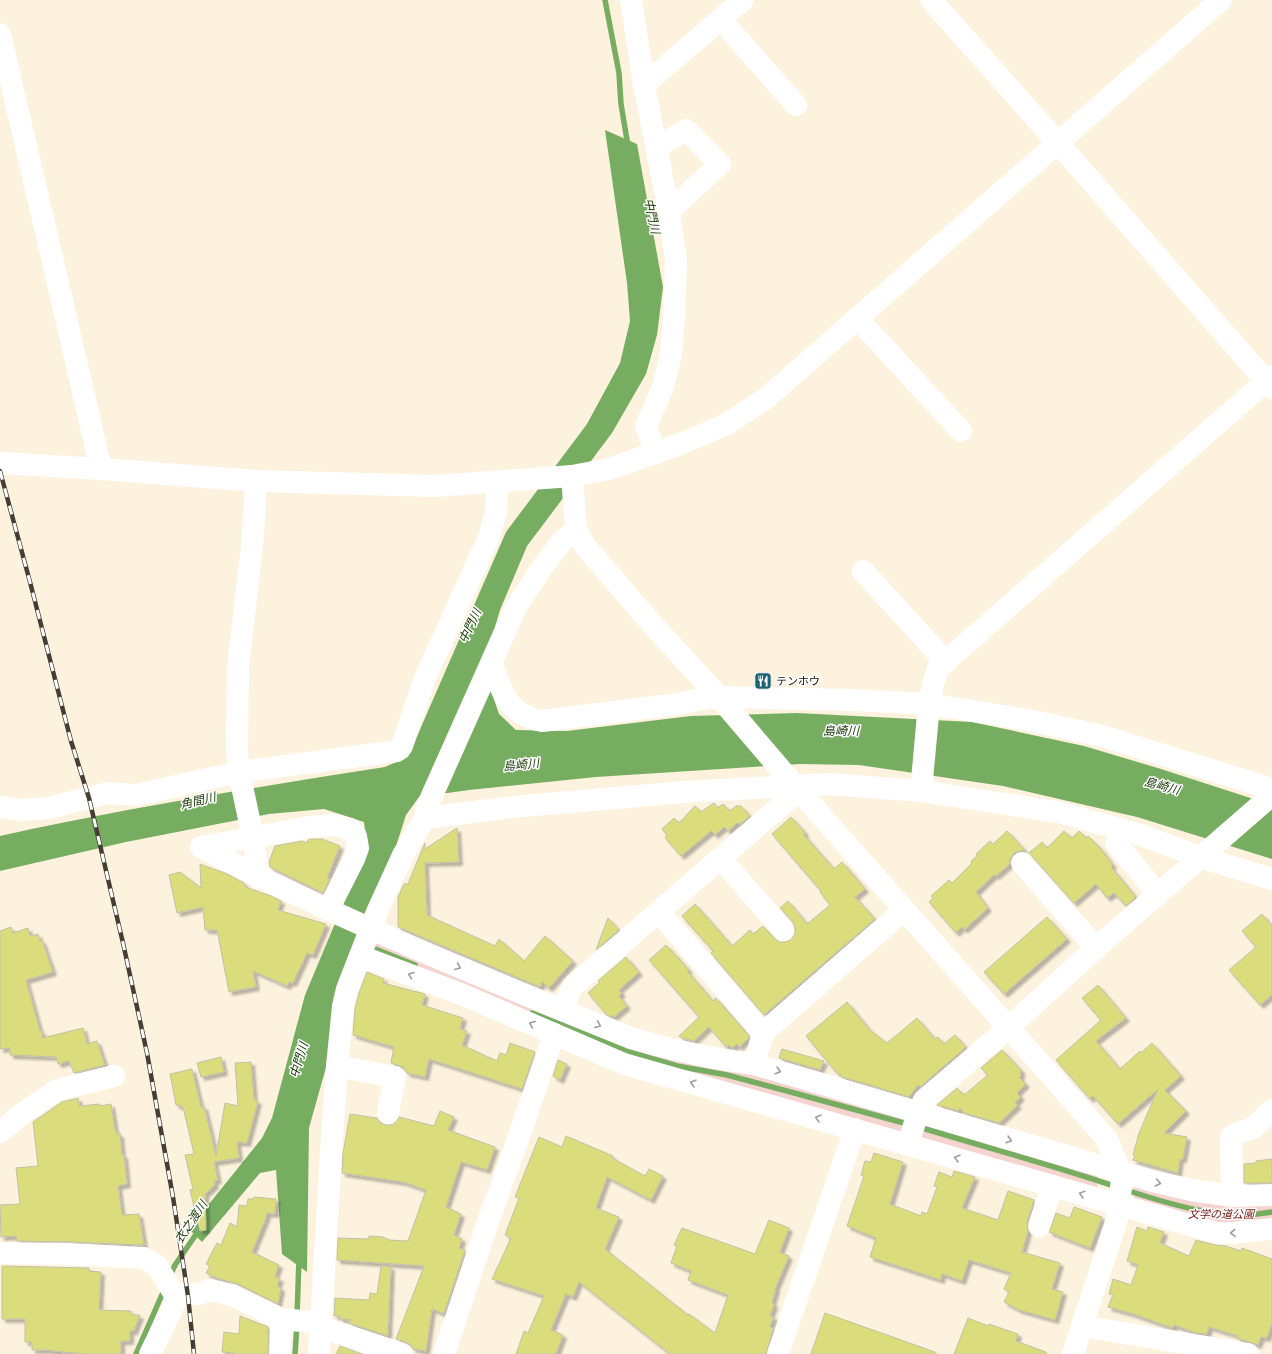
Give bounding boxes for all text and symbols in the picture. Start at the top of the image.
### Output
water label: 中門川 [641,197,664,237]
water label: 中門川 [455,605,485,645]
restaurant icon: テンホウ [753,671,773,691]
place label: テンホウ [776,674,820,688]
water label: 島崎川 [823,723,861,738]
water label: 島崎川 [502,755,542,774]
water label: 島崎川 [1143,774,1183,798]
water label: 角間川 [179,789,219,812]
one-way arrow [454,962,462,970]
one-way arrow [408,971,415,979]
one-way arrow [594,1020,602,1028]
one-way arrow [528,1021,536,1029]
water label: 中門川 [286,1039,312,1079]
one-way arrow [774,1066,781,1075]
one-way arrow [690,1079,697,1088]
one-way arrow [815,1114,822,1123]
one-way arrow [1006,1135,1013,1144]
one-way arrow [953,1154,960,1163]
one-way arrow [1155,1178,1162,1186]
one-way arrow [1078,1190,1085,1199]
water label: 衣之渡川 [171,1196,211,1246]
park label: 文学の道公園 [1188,1207,1256,1221]
one-way arrow [1230,1228,1236,1237]

